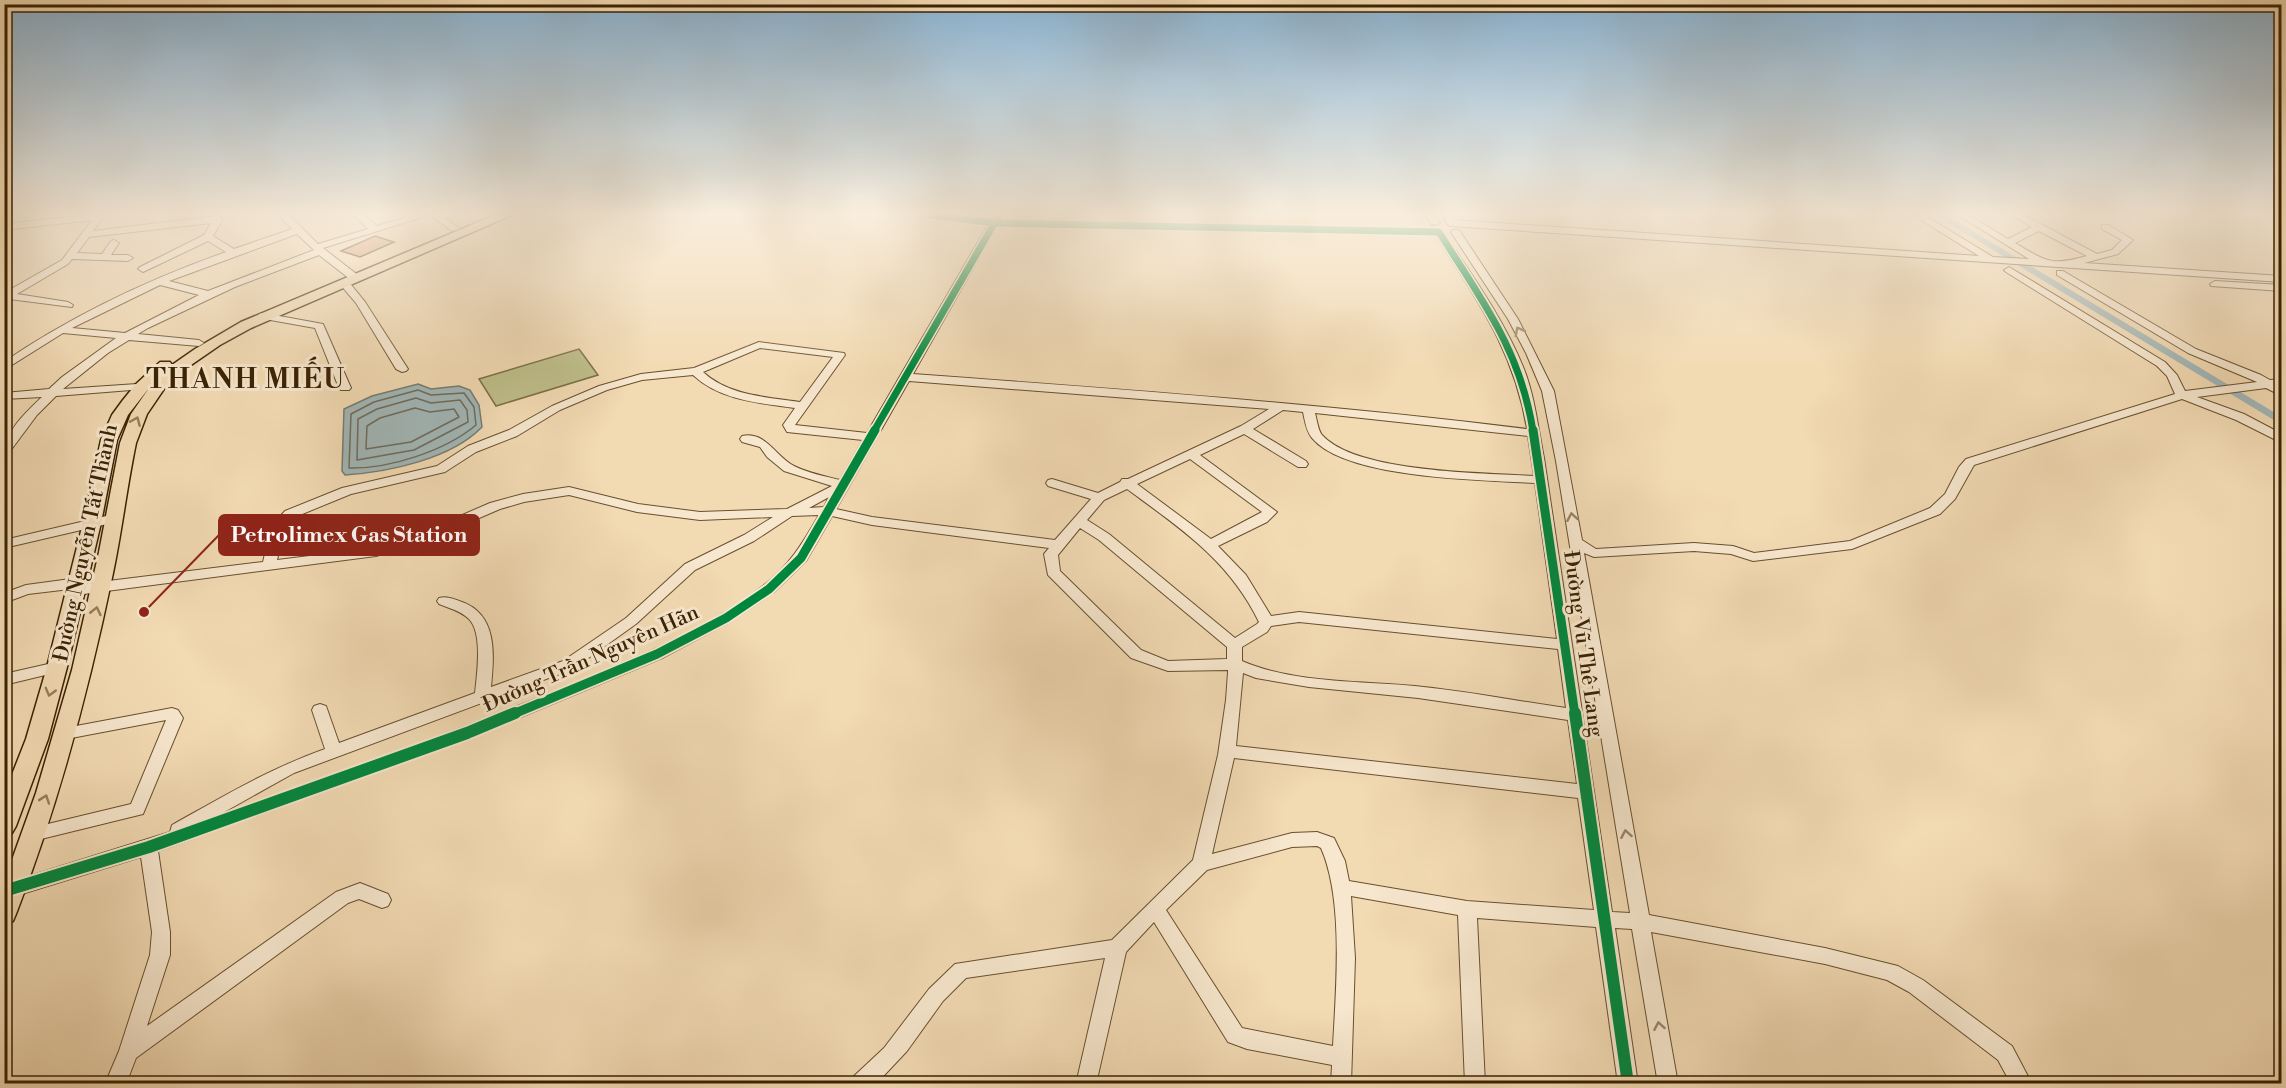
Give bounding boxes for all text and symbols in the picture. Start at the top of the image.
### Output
one-way arrow [1515,327,1526,337]
district label: THANH MIẾU [146,356,346,397]
one-way arrow [129,416,141,427]
street label: Đường Nguyễn Tất Thành [48,421,124,664]
one-way arrow [1566,513,1579,523]
callout: Petrolimex Gas Station [219,515,479,555]
text: Petrolimex Gas Station [231,522,468,549]
street label: Đường Vũ Thê Lang [1557,549,1609,739]
street label: Đường Trần Nguyên Hãn [479,599,704,718]
one-way arrow [88,606,101,616]
one-way arrow [45,686,57,697]
one-way arrow [38,794,50,805]
one-way arrow [1620,829,1633,839]
one-way arrow [1653,1021,1665,1030]

